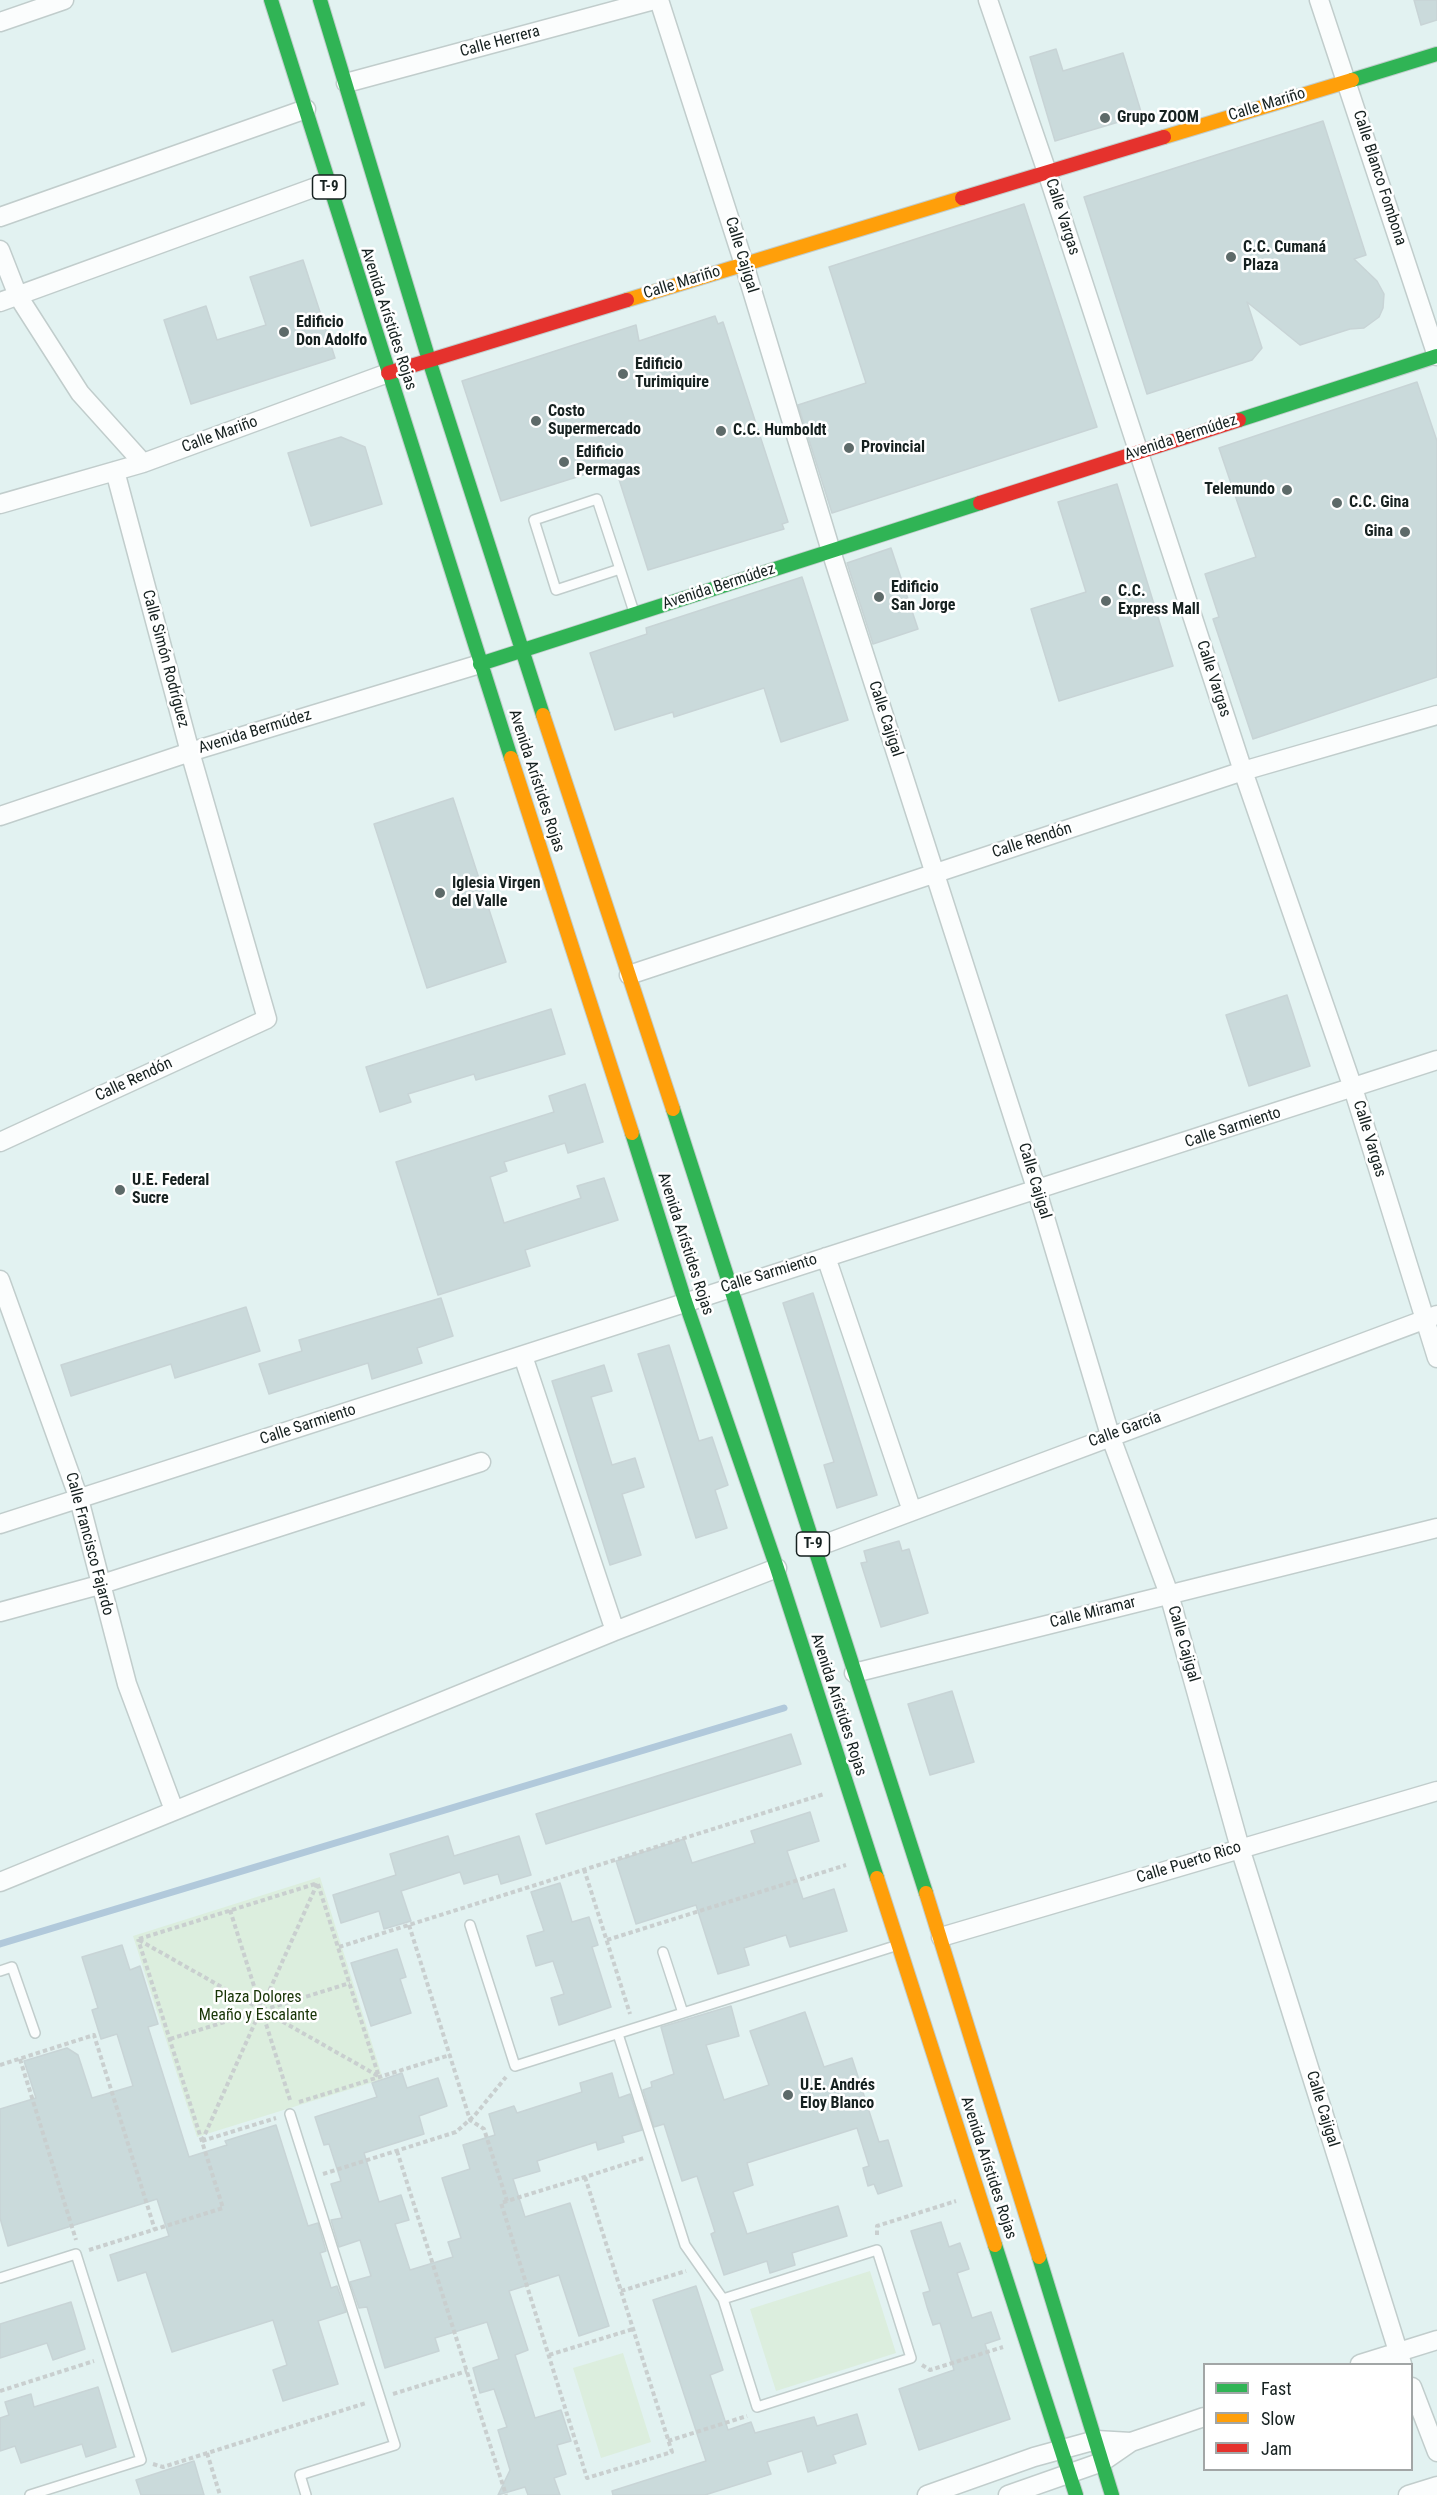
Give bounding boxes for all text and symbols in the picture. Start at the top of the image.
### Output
street label: Calle Herrera [458,22,542,62]
street label: Calle Mariño [1226,84,1308,126]
place label: Grupo ZOOM [1117,108,1199,128]
street label: Calle Blanco Fombona [1348,108,1410,248]
marker: Grupo ZOOM [1098,111,1112,125]
road number: T-9 [312,175,346,199]
street label: Calle Vargas [1041,176,1083,258]
street label: Calle Cajigal [720,215,762,295]
place label: C.C. Cumaná Plaza [1243,238,1326,276]
street label: Avenida Arístides Rojas [356,245,420,393]
marker: C.C. Cumaná Plaza [1224,250,1238,264]
street label: Calle Mariño [641,262,723,304]
place label: Edificio Don Adolfo [296,313,367,351]
marker: Edificio Don Adolfo [277,325,291,339]
place label: Edificio Turimiquire [635,355,709,393]
marker: Edificio Turimiquire [616,367,630,381]
place label: Costo Supermercado [548,402,641,440]
street label: Avenida Bermúdez [1122,411,1240,465]
street label: Calle Mariño [179,412,261,458]
marker: Costo Supermercado [529,414,543,428]
place label: C.C. Humboldt [733,421,827,441]
marker: C.C. Humboldt [714,424,728,438]
place label: Provincial [861,438,925,458]
marker: Provincial [842,441,856,455]
place label: Edificio Permagas [576,443,640,481]
marker: Edificio Permagas [557,455,571,469]
place label: Telemundo [1204,480,1275,500]
marker: Telemundo [1280,483,1294,497]
place label: C.C. Gina [1349,493,1409,513]
marker: C.C. Gina [1330,496,1344,510]
place label: Gina [1364,522,1393,542]
marker: Gina [1398,525,1412,539]
street label: Avenida Bermúdez [660,560,778,614]
place label: Edificio San Jorge [891,578,955,616]
place label: C.C. Express Mall [1118,582,1200,620]
street label: Calle Simón Rodríguez [137,588,193,730]
marker: Edificio San Jorge [872,590,886,604]
marker: C.C. Express Mall [1099,594,1113,608]
street label: Calle Vargas [1192,638,1234,720]
street label: Calle Cajigal [864,679,906,759]
street label: Avenida Bermúdez [196,706,314,758]
street label: Avenida Arístides Rojas [504,707,568,855]
street label: Calle Rendón [990,819,1074,863]
place label: Iglesia Virgen del Valle [452,874,541,912]
marker: Iglesia Virgen del Valle [433,886,447,900]
street label: Calle Rendón [92,1054,176,1106]
street label: Calle Vargas [1348,1098,1390,1180]
street label: Calle Sarmiento [1183,1103,1283,1153]
street label: Calle Cajigal [1013,1141,1055,1221]
street label: Avenida Arístides Rojas [653,1170,717,1318]
place label: U.E. Federal Sucre [132,1171,209,1209]
marker: U.E. Federal Sucre [113,1183,127,1197]
street label: Calle Sarmiento [719,1250,819,1298]
street label: Calle Sarmiento [258,1400,358,1450]
street label: Calle García [1086,1408,1164,1452]
street label: Calle Francisco Fajardo [61,1470,117,1618]
road number: T-9 [796,1532,830,1556]
street label: Calle Miramar [1048,1593,1138,1633]
street label: Calle Cajigal [1163,1604,1203,1684]
street label: Avenida Arístides Rojas [806,1631,870,1779]
street label: Calle Puerto Rico [1134,1838,1244,1888]
park label: Plaza Dolores Meaño y Escalante [199,1988,317,2026]
street label: Calle Cajigal [1301,2069,1343,2149]
place label: U.E. Andrés Eloy Blanco [800,2076,875,2114]
marker: U.E. Andrés Eloy Blanco [781,2088,795,2102]
street label: Avenida Arístides Rojas [956,2094,1020,2242]
legend [1203,2363,1413,2471]
text: Fast [1261,2378,1292,2399]
text: Slow [1261,2408,1295,2429]
text: Jam [1261,2438,1292,2459]

